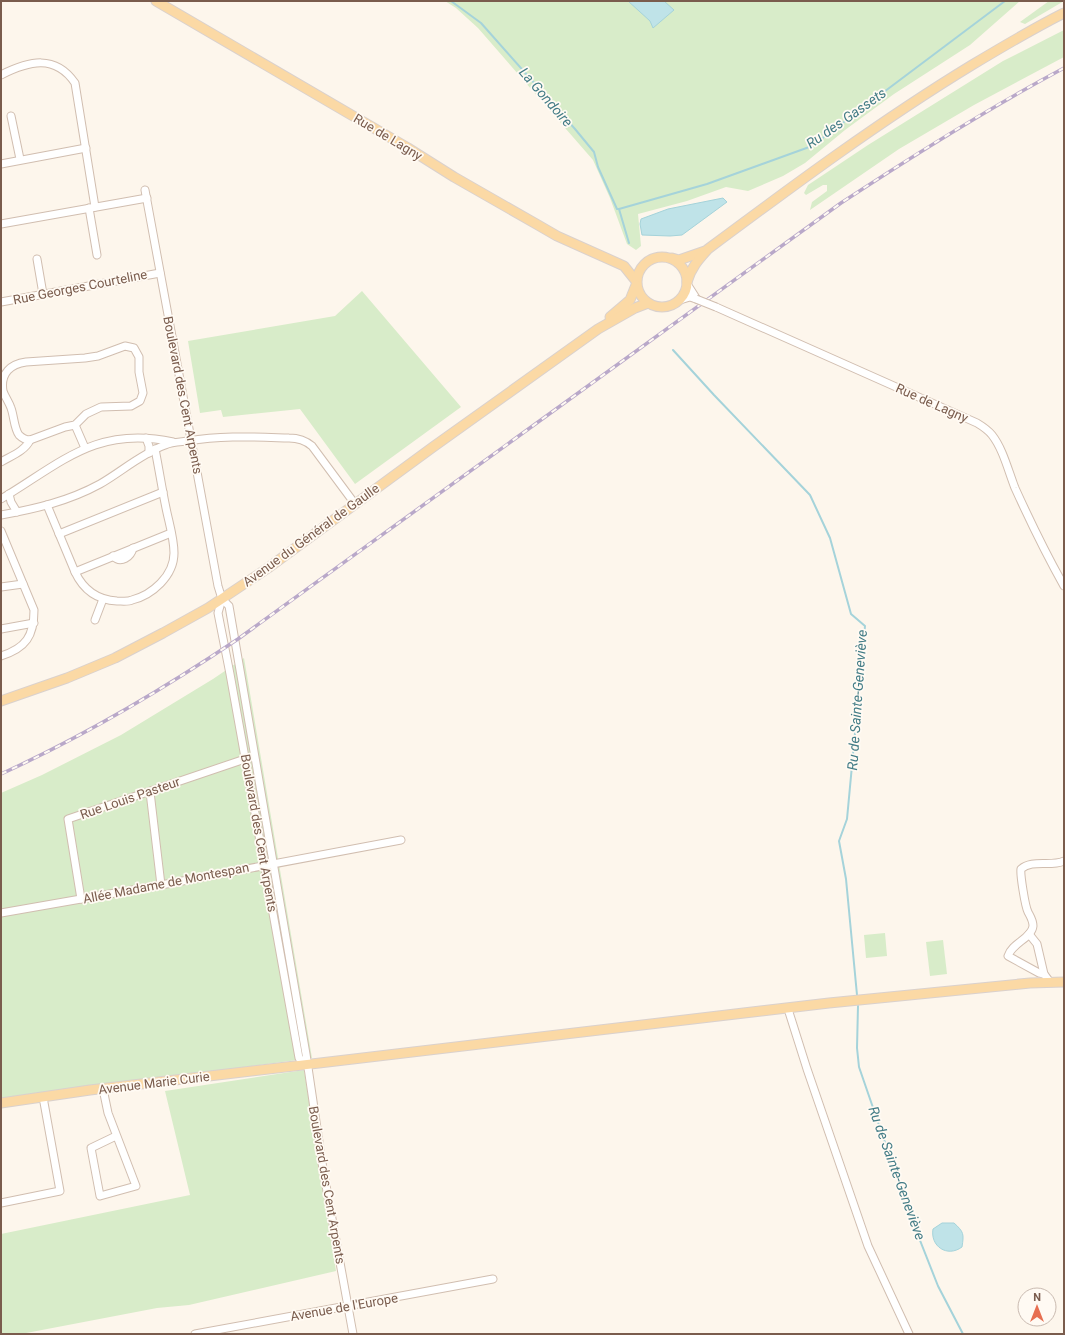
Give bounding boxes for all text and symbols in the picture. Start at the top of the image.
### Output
water label: La Gondoire [516,64,576,130]
water label: Ru des Gassets [803,85,889,151]
street label: Rue de Lagny [351,111,425,163]
street label: Rue Georges Courteline [12,267,148,307]
street label: Boulevard des Cent Arpents [160,315,206,475]
street label: Rue de Lagny [894,380,970,426]
street label: Avenue du Général de Gaulle [240,480,382,589]
water label: Ru de Sainte-Geneviève [844,629,870,771]
street label: Boulevard des Cent Arpents [238,753,280,913]
street label: Rue Louis Pasteur [78,774,182,822]
street label: Allée Madame de Montespan [82,860,250,906]
street label: Avenue Marie Curie [98,1069,211,1097]
water label: Ru de Sainte-Geneviève [865,1104,929,1242]
street label: Boulevard des Cent Arpents [306,1105,348,1265]
north arrow [1017,1287,1057,1327]
street label: Avenue de l'Europe [289,1290,399,1324]
text: N [1033,1291,1041,1304]

